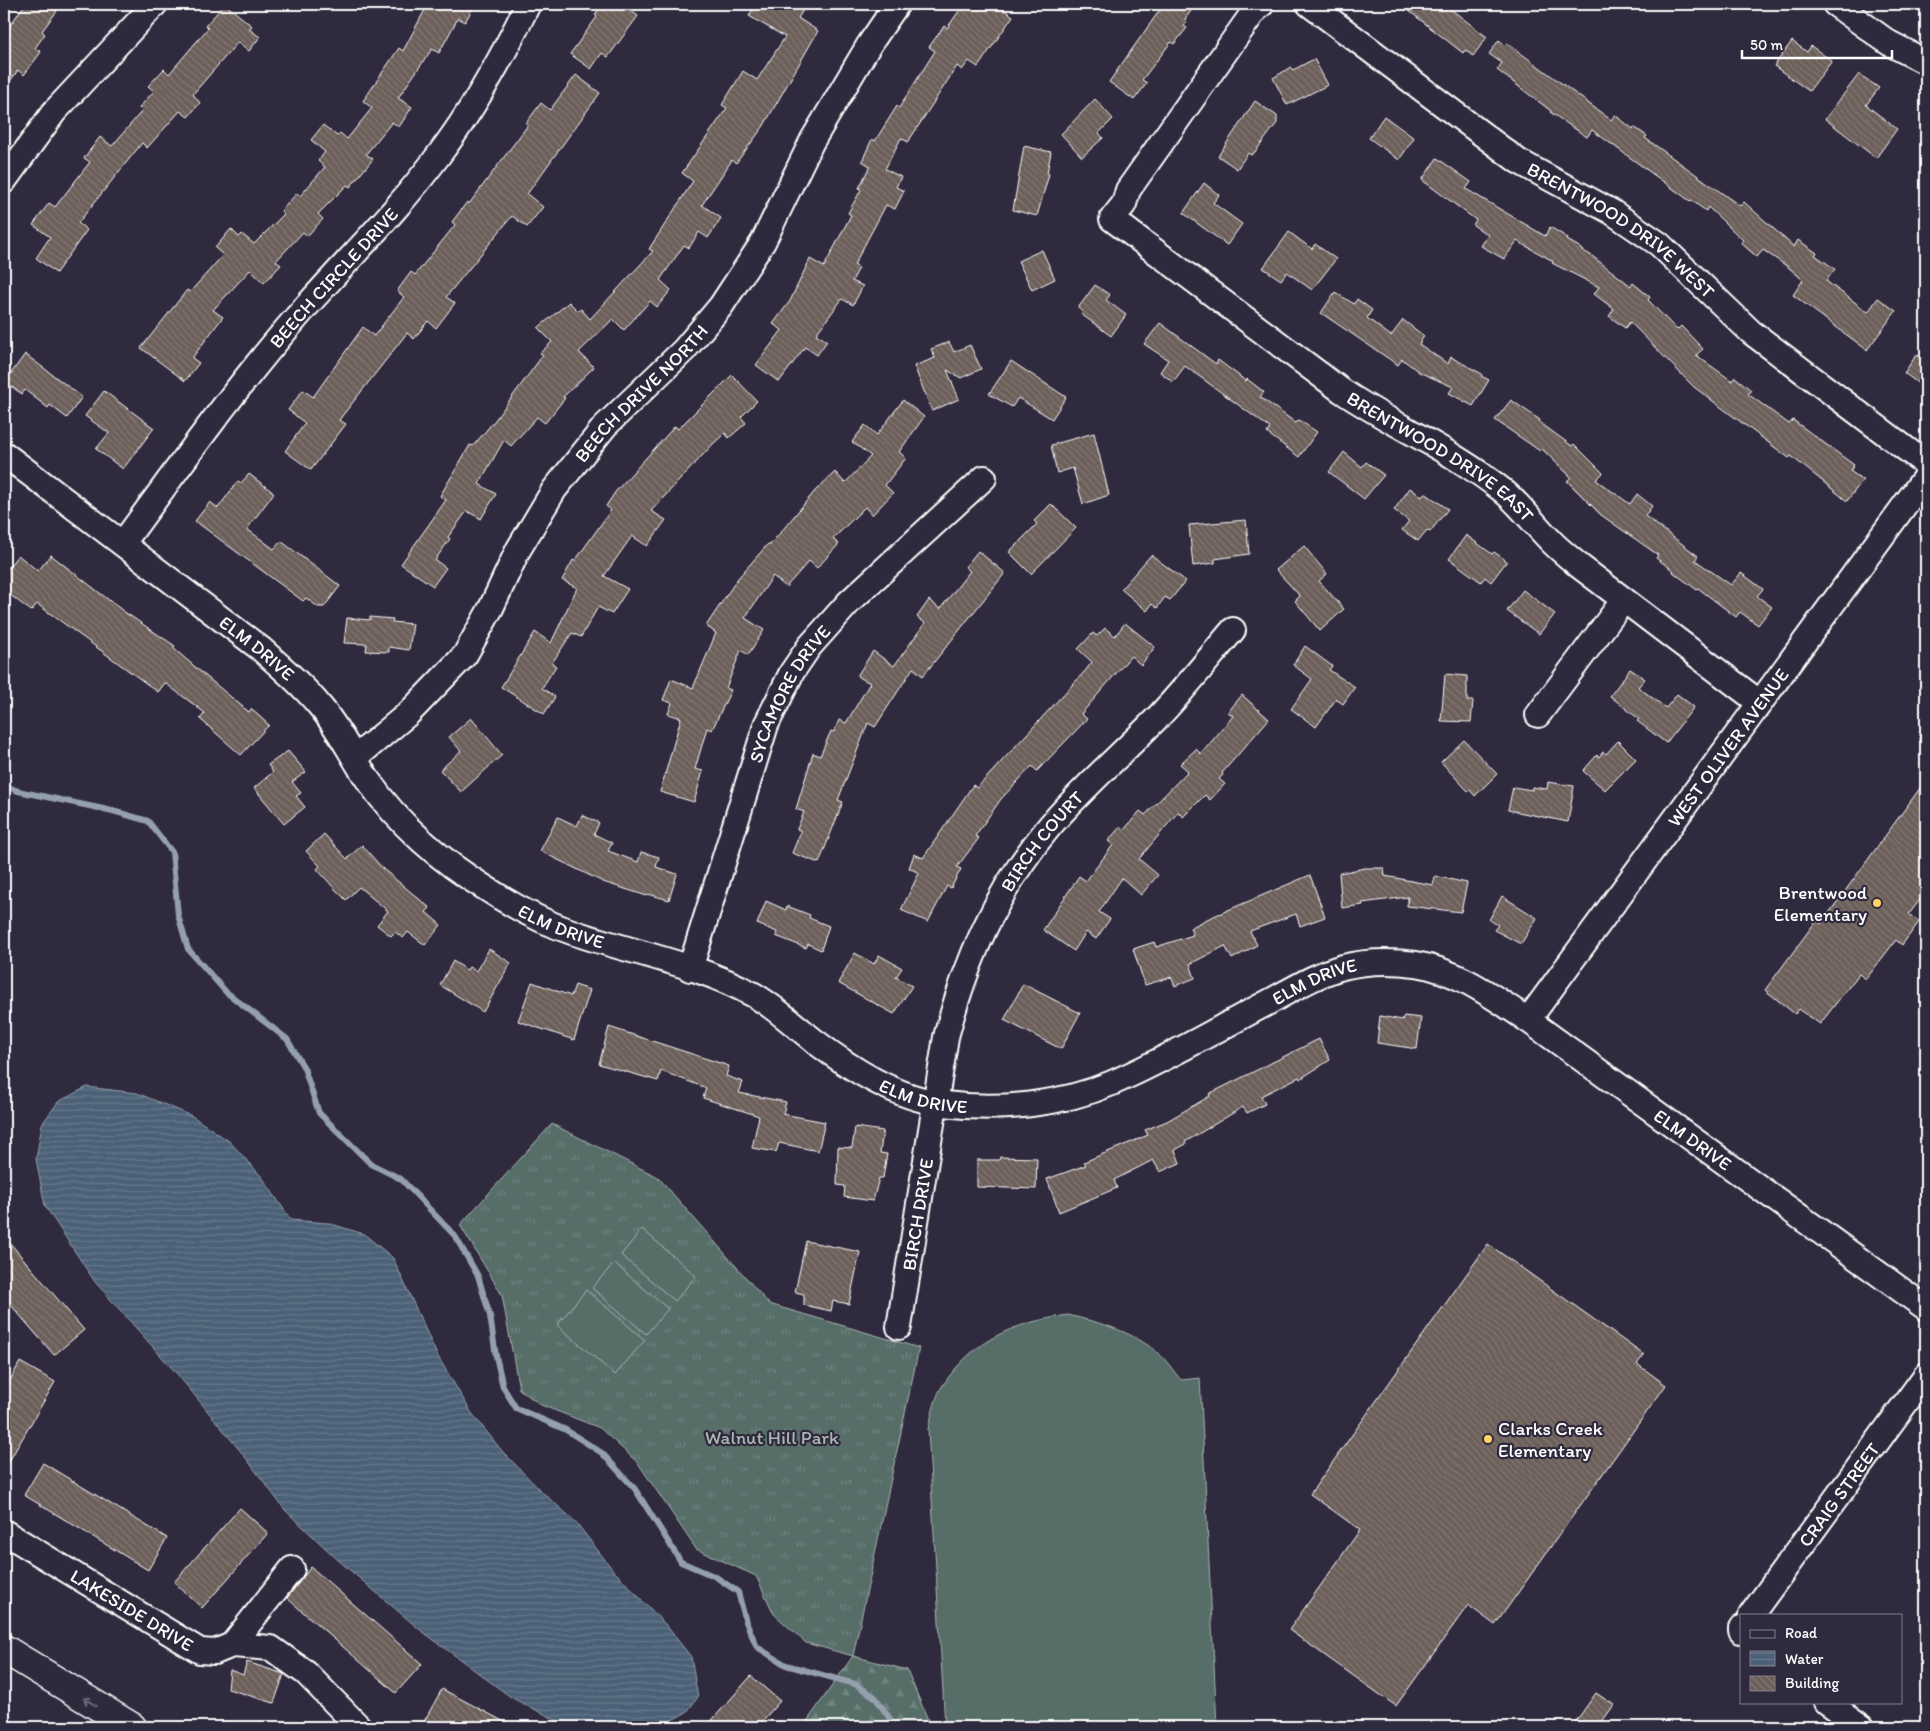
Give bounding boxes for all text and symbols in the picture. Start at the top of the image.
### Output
scale bar [1742,28,1892,60]
text: 50 m [1750,36,1783,54]
street label: BRENTWOOD DRIVE WEST [1523,157,1720,303]
street label: BEECH CIRCLE DRIVE [264,203,403,352]
street label: BEECH DRIVE NORTH [569,319,712,467]
street label: BRENTWOOD DRIVE EAST [1343,386,1539,526]
street label: ELM DRIVE [215,610,300,685]
street label: SYCAMORE DRIVE [744,619,835,765]
street label: WEST OLIVER AVENUE [1662,663,1793,831]
street label: BIRCH COURT [995,785,1088,895]
place label: Brentwood Elementary [1774,881,1867,926]
marker: Brentwood Elementary [1871,897,1883,909]
street label: ELM DRIVE [514,899,607,953]
street label: ELM DRIVE [1268,953,1358,1010]
street label: ELM DRIVE [876,1073,968,1118]
street label: ELM DRIVE [1650,1104,1736,1175]
street label: BIRCH DRIVE [897,1156,938,1272]
place label: Clarks Creek Elementary [1498,1417,1603,1462]
park label: Walnut Hill Park [705,1426,839,1449]
marker: Clarks Creek Elementary [1482,1433,1494,1445]
street label: CRAIG STREET [1793,1438,1885,1551]
street label: LAKESIDE DRIVE [66,1564,198,1656]
legend [1740,1614,1902,1704]
text: Road [1785,1624,1818,1642]
text: Water [1785,1650,1824,1668]
text: Building [1785,1674,1839,1692]
one-way arrow [84,1696,98,1706]

